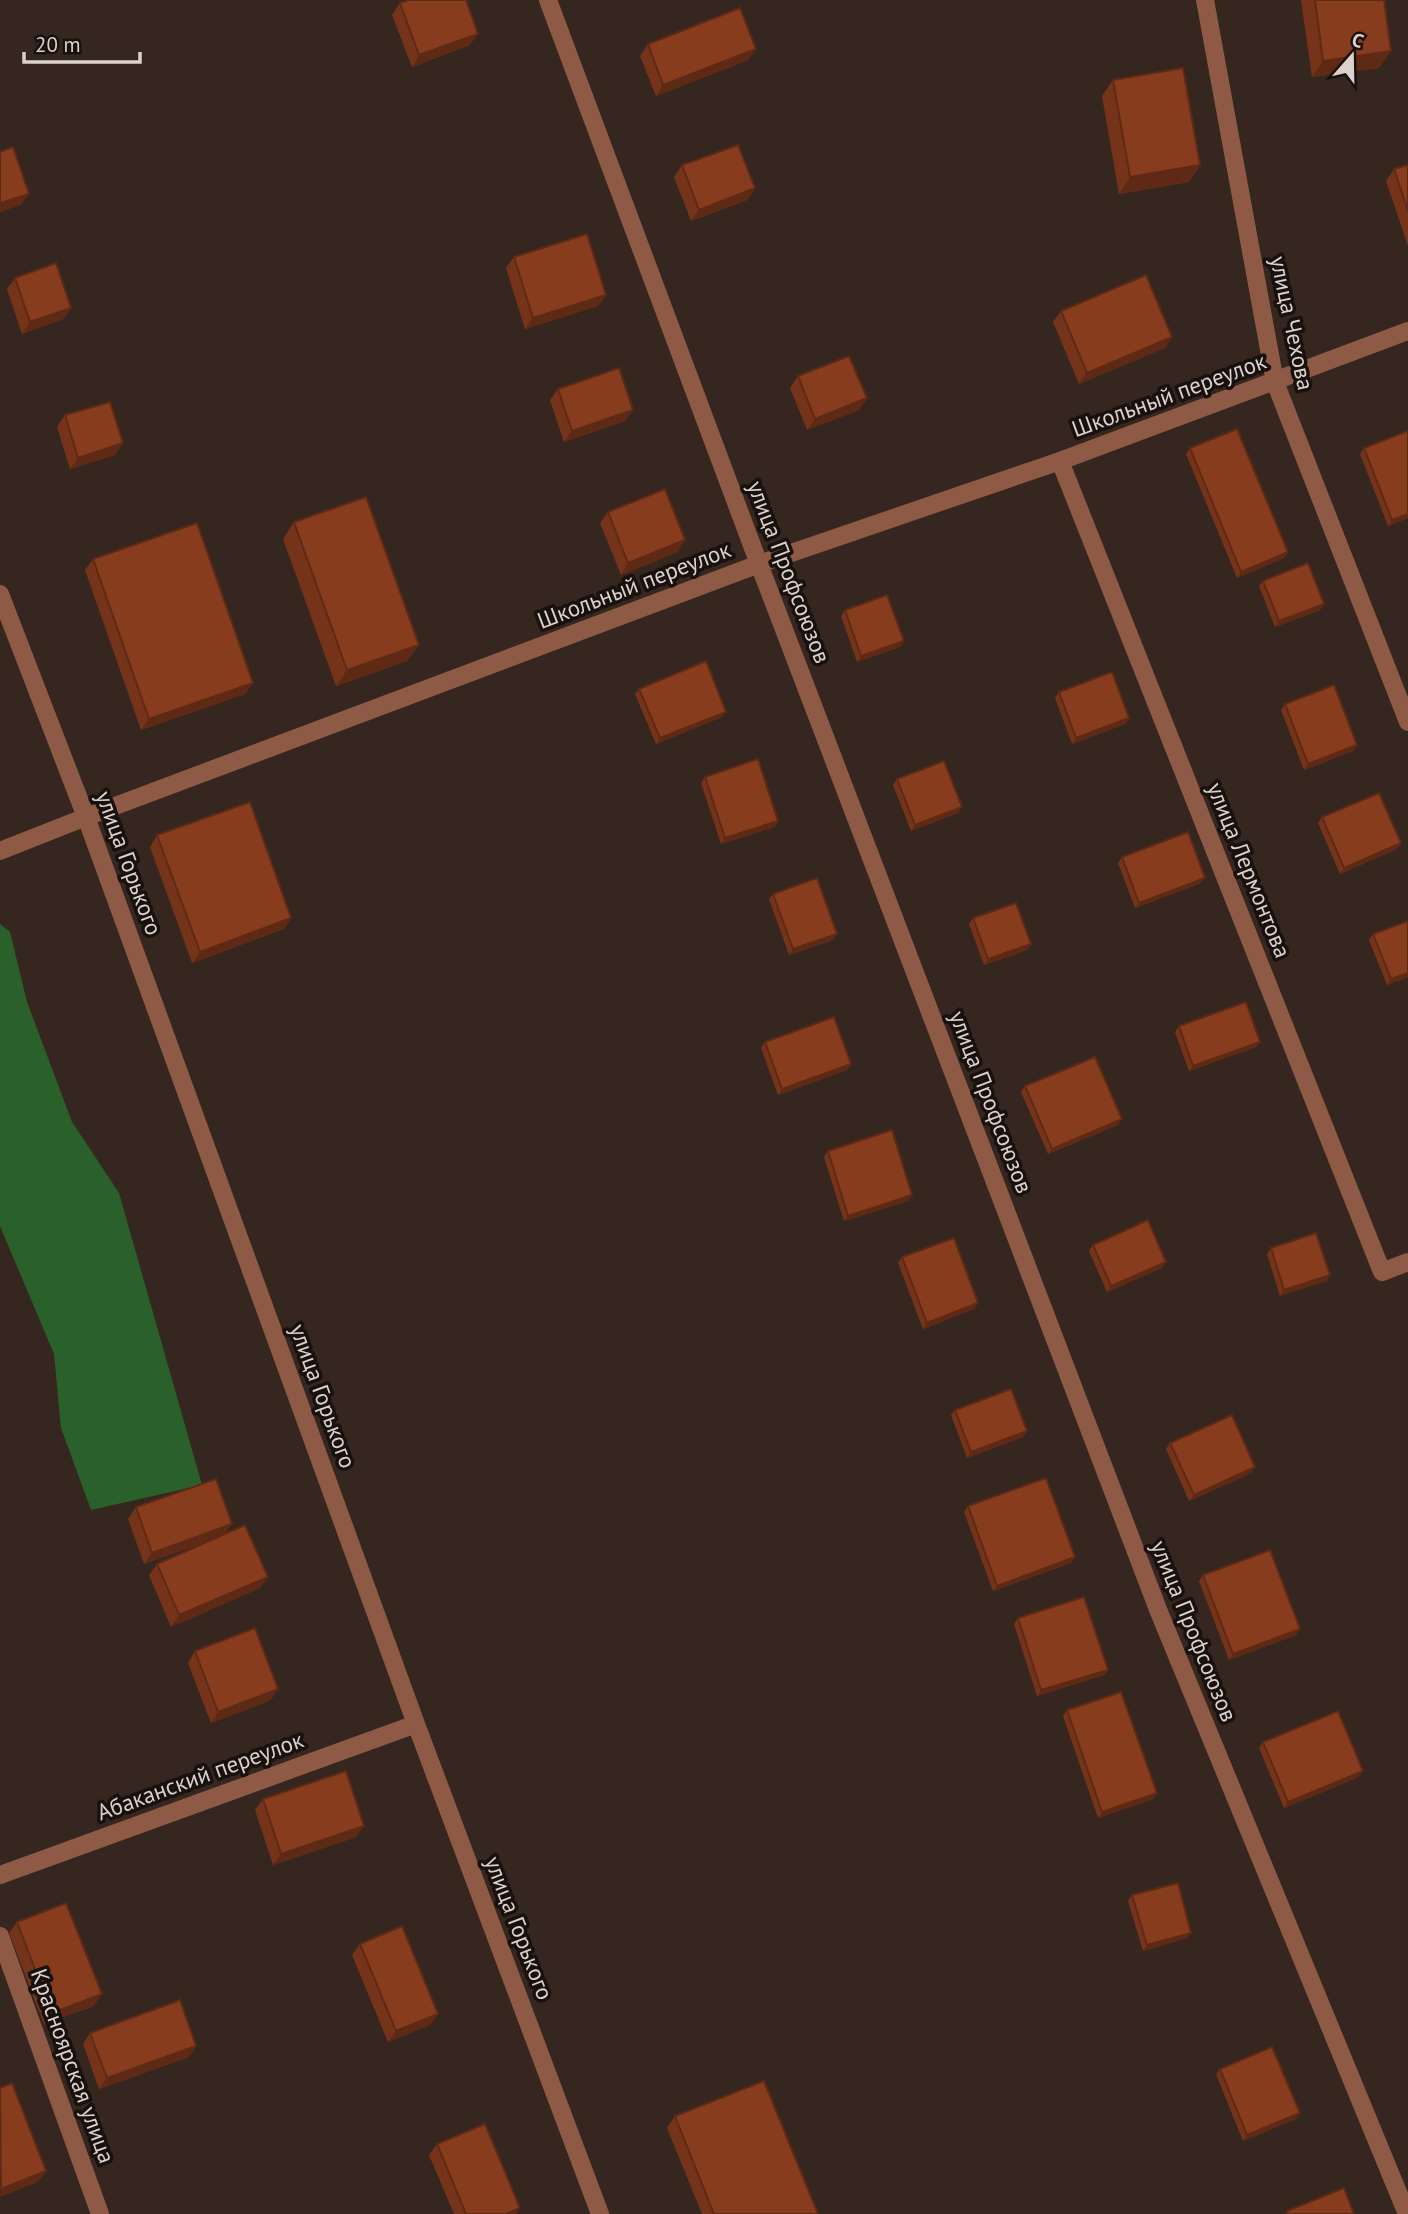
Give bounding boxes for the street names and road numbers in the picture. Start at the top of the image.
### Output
street label: улица Чехова [1264,253,1321,393]
street label: Школьный переулок [1068,346,1270,443]
street label: улица Профсоюзов [741,477,838,667]
street label: Школьный переулок [533,534,735,635]
street label: улица Лермонтова [1201,778,1298,962]
street label: улица Горького [90,787,169,939]
street label: улица Профсоюзов [943,1007,1040,1197]
street label: улица Горького [284,1320,363,1472]
street label: улица Профсоюзов [1145,1536,1244,1726]
street label: Абаканский переулок [93,1725,307,1826]
street label: улица Горького [479,1852,560,2004]
street label: Красноярская улица [25,1965,122,2167]

